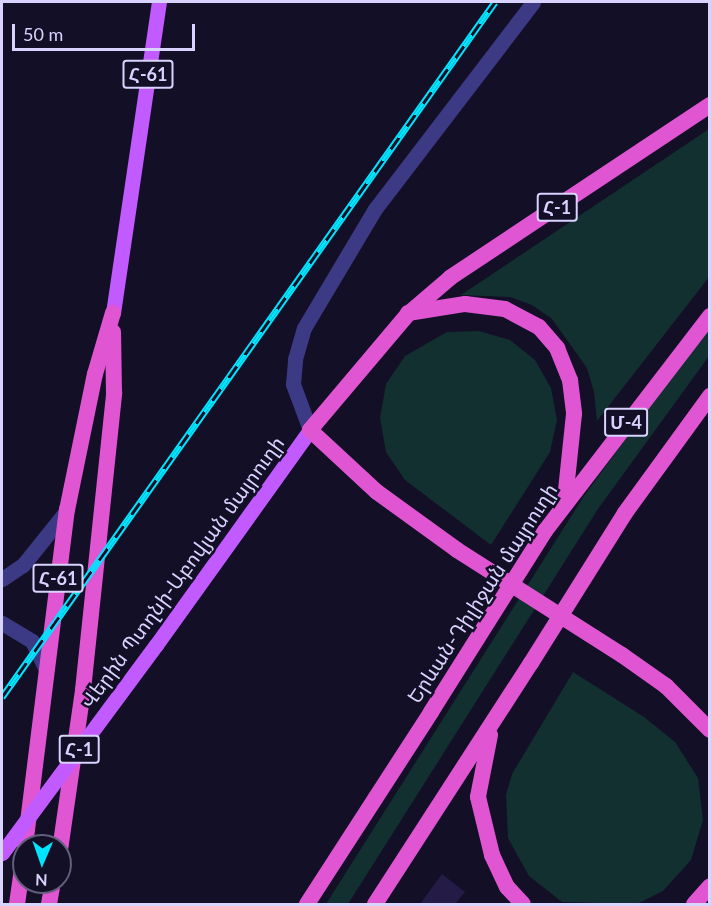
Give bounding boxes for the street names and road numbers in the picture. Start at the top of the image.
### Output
road number: Հ-61 [122,59,174,89]
road number: Հ-1 [536,192,578,222]
road number: Մ-4 [604,407,648,437]
street label: Վերին Պտղնի-Աբովյան մայրուղի [75,431,289,713]
street label: Երևան-Դիլիջան մայրուղի [402,479,562,707]
road number: Հ-61 [32,563,84,593]
road number: Հ-1 [58,734,100,764]

